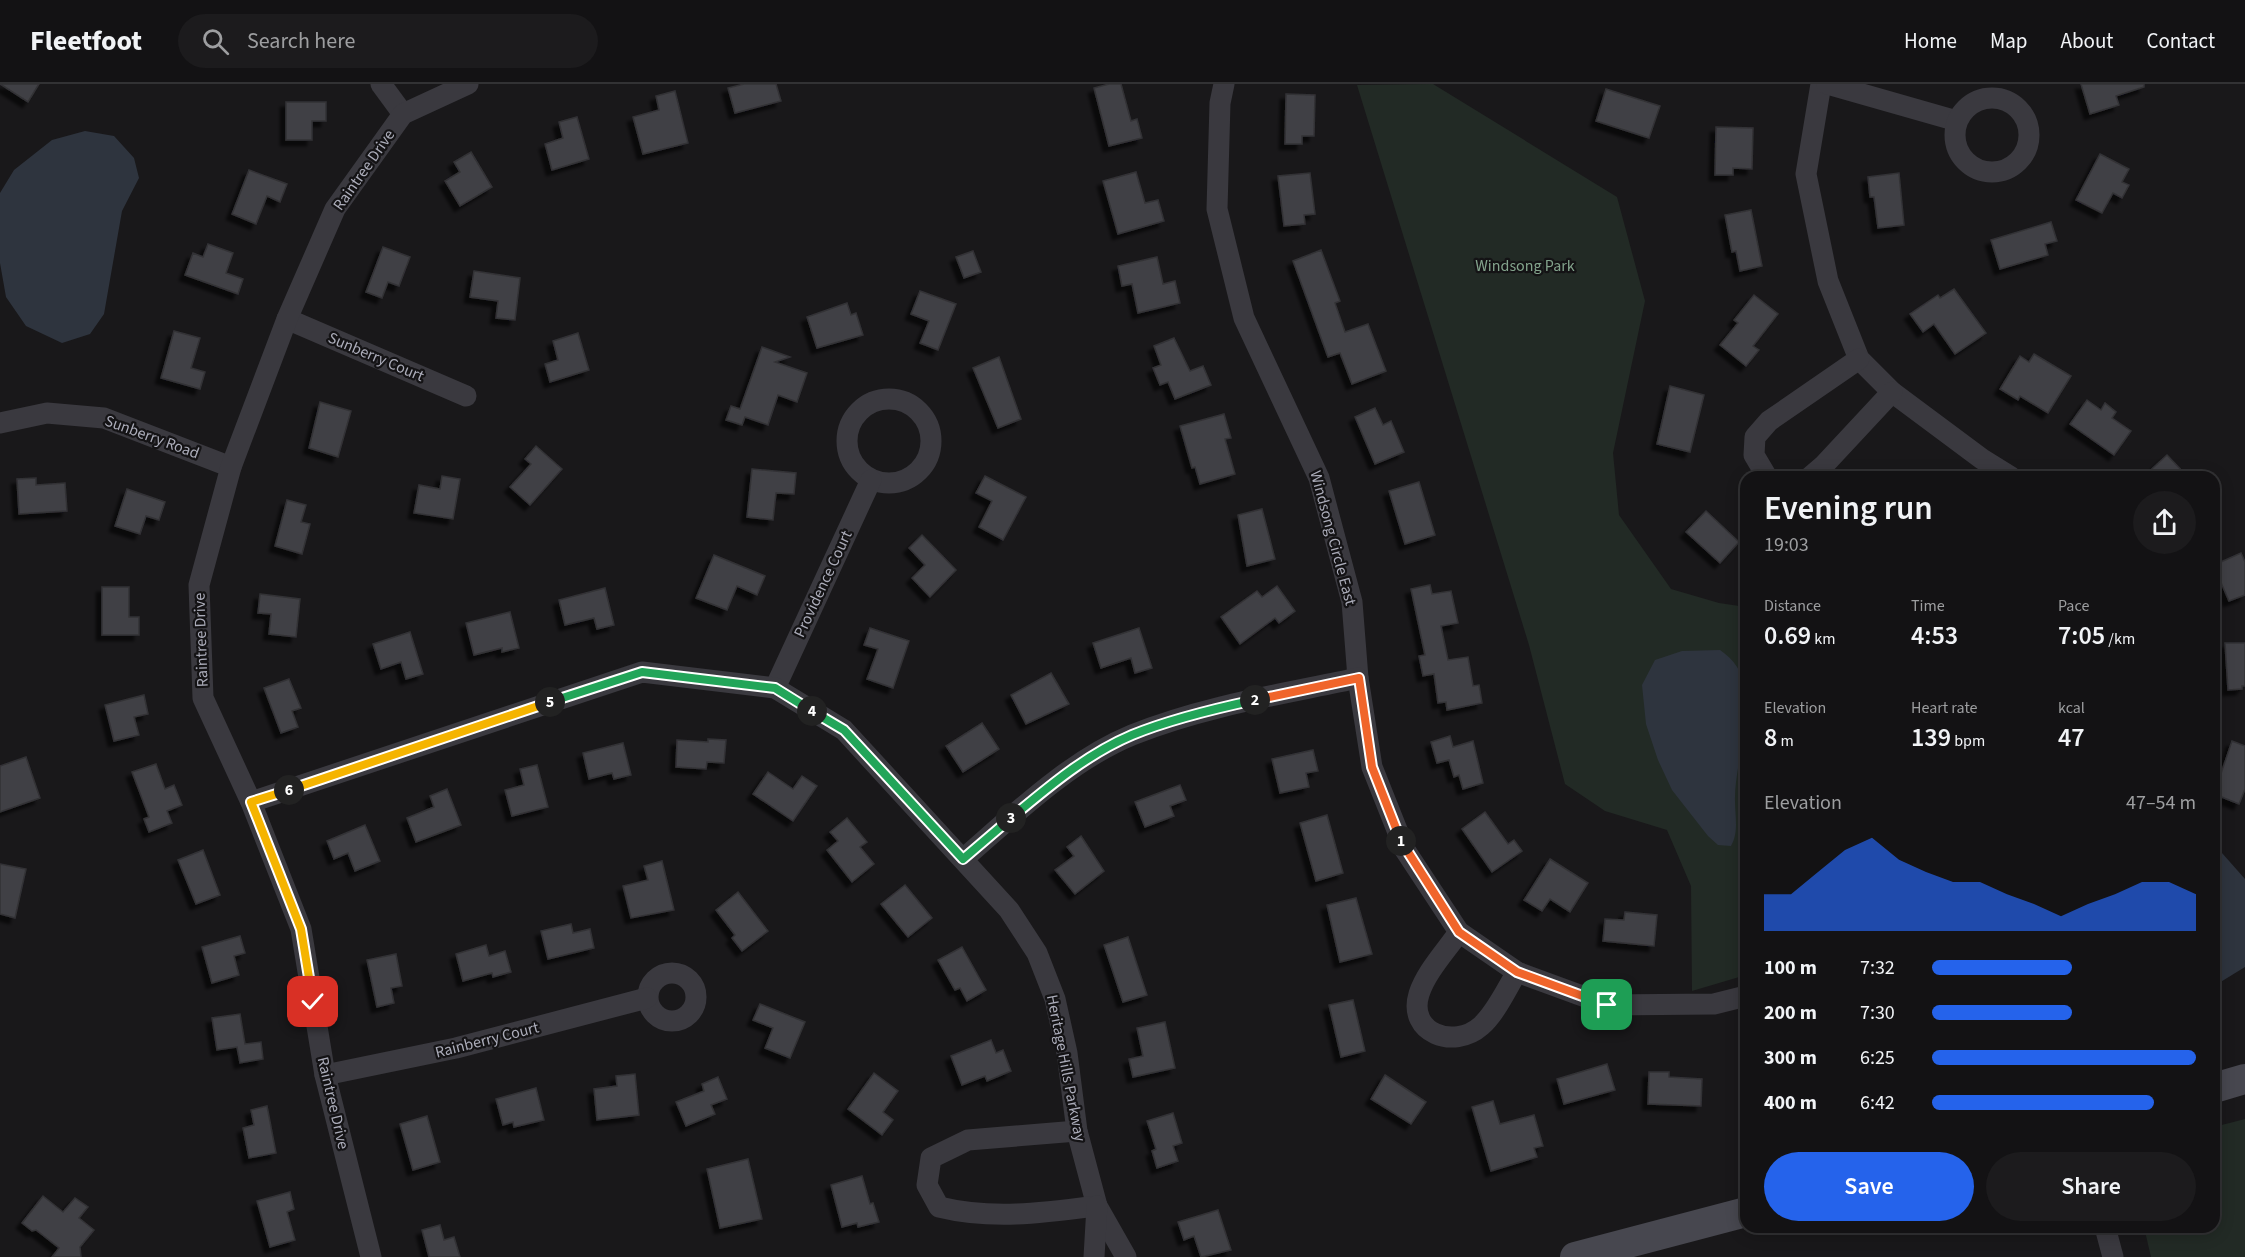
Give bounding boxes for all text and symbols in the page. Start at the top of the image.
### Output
search box [178,14,598,68]
text: Fleetfoot [30,21,142,61]
icon: search [199,25,232,58]
text: Search here [247,25,355,57]
text: Home [1904,26,1957,56]
text: Map [1990,26,2028,56]
text: About [2061,26,2113,56]
text: Contact [2146,26,2215,56]
street label: Raintree Drive [328,125,400,215]
park label: Windsong Park [1475,255,1575,277]
street label: Sunberry Court [325,327,428,387]
street label: Sunberry Road [102,410,202,464]
street label: Windsong Circle East [1304,468,1362,608]
text: Evening run [1764,485,1933,532]
button: share [2133,491,2196,554]
street label: Providence Court [789,526,858,641]
text: 19:03 [1764,531,1809,559]
street label: Raintree Drive [188,592,214,688]
text: Distance [1764,595,1821,617]
text: Time [1911,595,1945,617]
text: Pace [2058,595,2089,617]
text: 0.69 [1764,617,1811,654]
text: 4:53 [1911,617,1958,654]
text: 7:05 [2058,617,2105,654]
text: km [1811,628,1836,650]
text: /km [2105,628,2135,650]
pin: 2 [1240,685,1270,715]
pin: 5 [535,687,565,717]
text: 2 [1251,689,1259,711]
text: 5 [546,691,554,713]
pin: 4 [797,696,827,726]
text: Elevation [1764,697,1826,719]
text: Heart rate [1911,697,1978,719]
text: kcal [2058,697,2085,719]
text: 4 [808,700,816,722]
text: 8 [1764,719,1777,756]
text: 139 [1911,719,1951,756]
text: 47 [2058,719,2085,756]
text: m [1777,730,1794,752]
text: bpm [1951,730,1985,752]
pin: 6 [274,775,304,805]
text: 6 [285,779,293,801]
text: Elevation [1764,789,1842,817]
text: 47–54 m [2126,789,2196,817]
pin: 3 [996,803,1026,833]
text: 3 [1007,807,1015,829]
pin: 1 [1386,826,1416,856]
text: 1 [1397,830,1405,852]
text: 100 m [1764,954,1817,982]
text: 7:32 [1860,954,1895,982]
pin [287,976,338,1027]
pin [1581,979,1632,1030]
icon: check [296,985,329,1018]
icon: arrive [1590,988,1623,1021]
street label: Heritage Hills Parkway [1041,993,1091,1144]
text: 200 m [1764,999,1817,1027]
text: 7:30 [1860,999,1895,1027]
street label: Rainberry Court [433,1016,542,1064]
text: 300 m [1764,1044,1817,1072]
text: 6:25 [1860,1044,1895,1072]
street label: Raintree Drive [312,1055,354,1151]
text: 400 m [1764,1089,1817,1117]
text: 6:42 [1860,1089,1895,1117]
button: Save [1764,1152,1974,1221]
button: Share [1986,1152,2196,1221]

